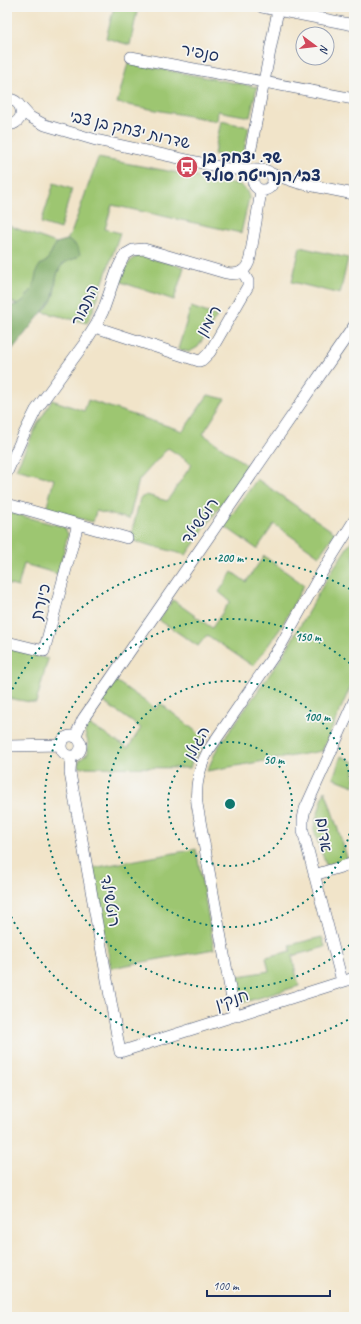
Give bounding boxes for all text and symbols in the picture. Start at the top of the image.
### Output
north arrow [295,26,335,66]
street label: סנפיר [179,40,221,66]
text: N [316,43,332,56]
street label: שדרות יצחק בן צבי [68,106,193,154]
place label: שד. יצחק בן צבי/הנרייטה סולד [202,148,321,186]
bus stop icon: שד. יצחק בן צבי/הנרייטה סולד [174,154,200,180]
street label: התבור [67,281,103,329]
street label: רימון [192,302,226,340]
street label: רוטשילד [177,494,223,548]
text: 200 m [217,550,244,566]
street label: כינרת [27,582,55,622]
text: 150 m [295,629,322,645]
text: 100 m [304,709,331,725]
street label: הגולן [180,723,214,763]
text: 50 m [264,752,285,768]
centre of rings [223,797,237,811]
street label: אדום [312,816,336,854]
street label: רוטשילד [96,874,124,928]
street label: חנקין [213,985,251,1015]
scale bar [207,1272,330,1298]
text: 100 m [213,1278,240,1294]

